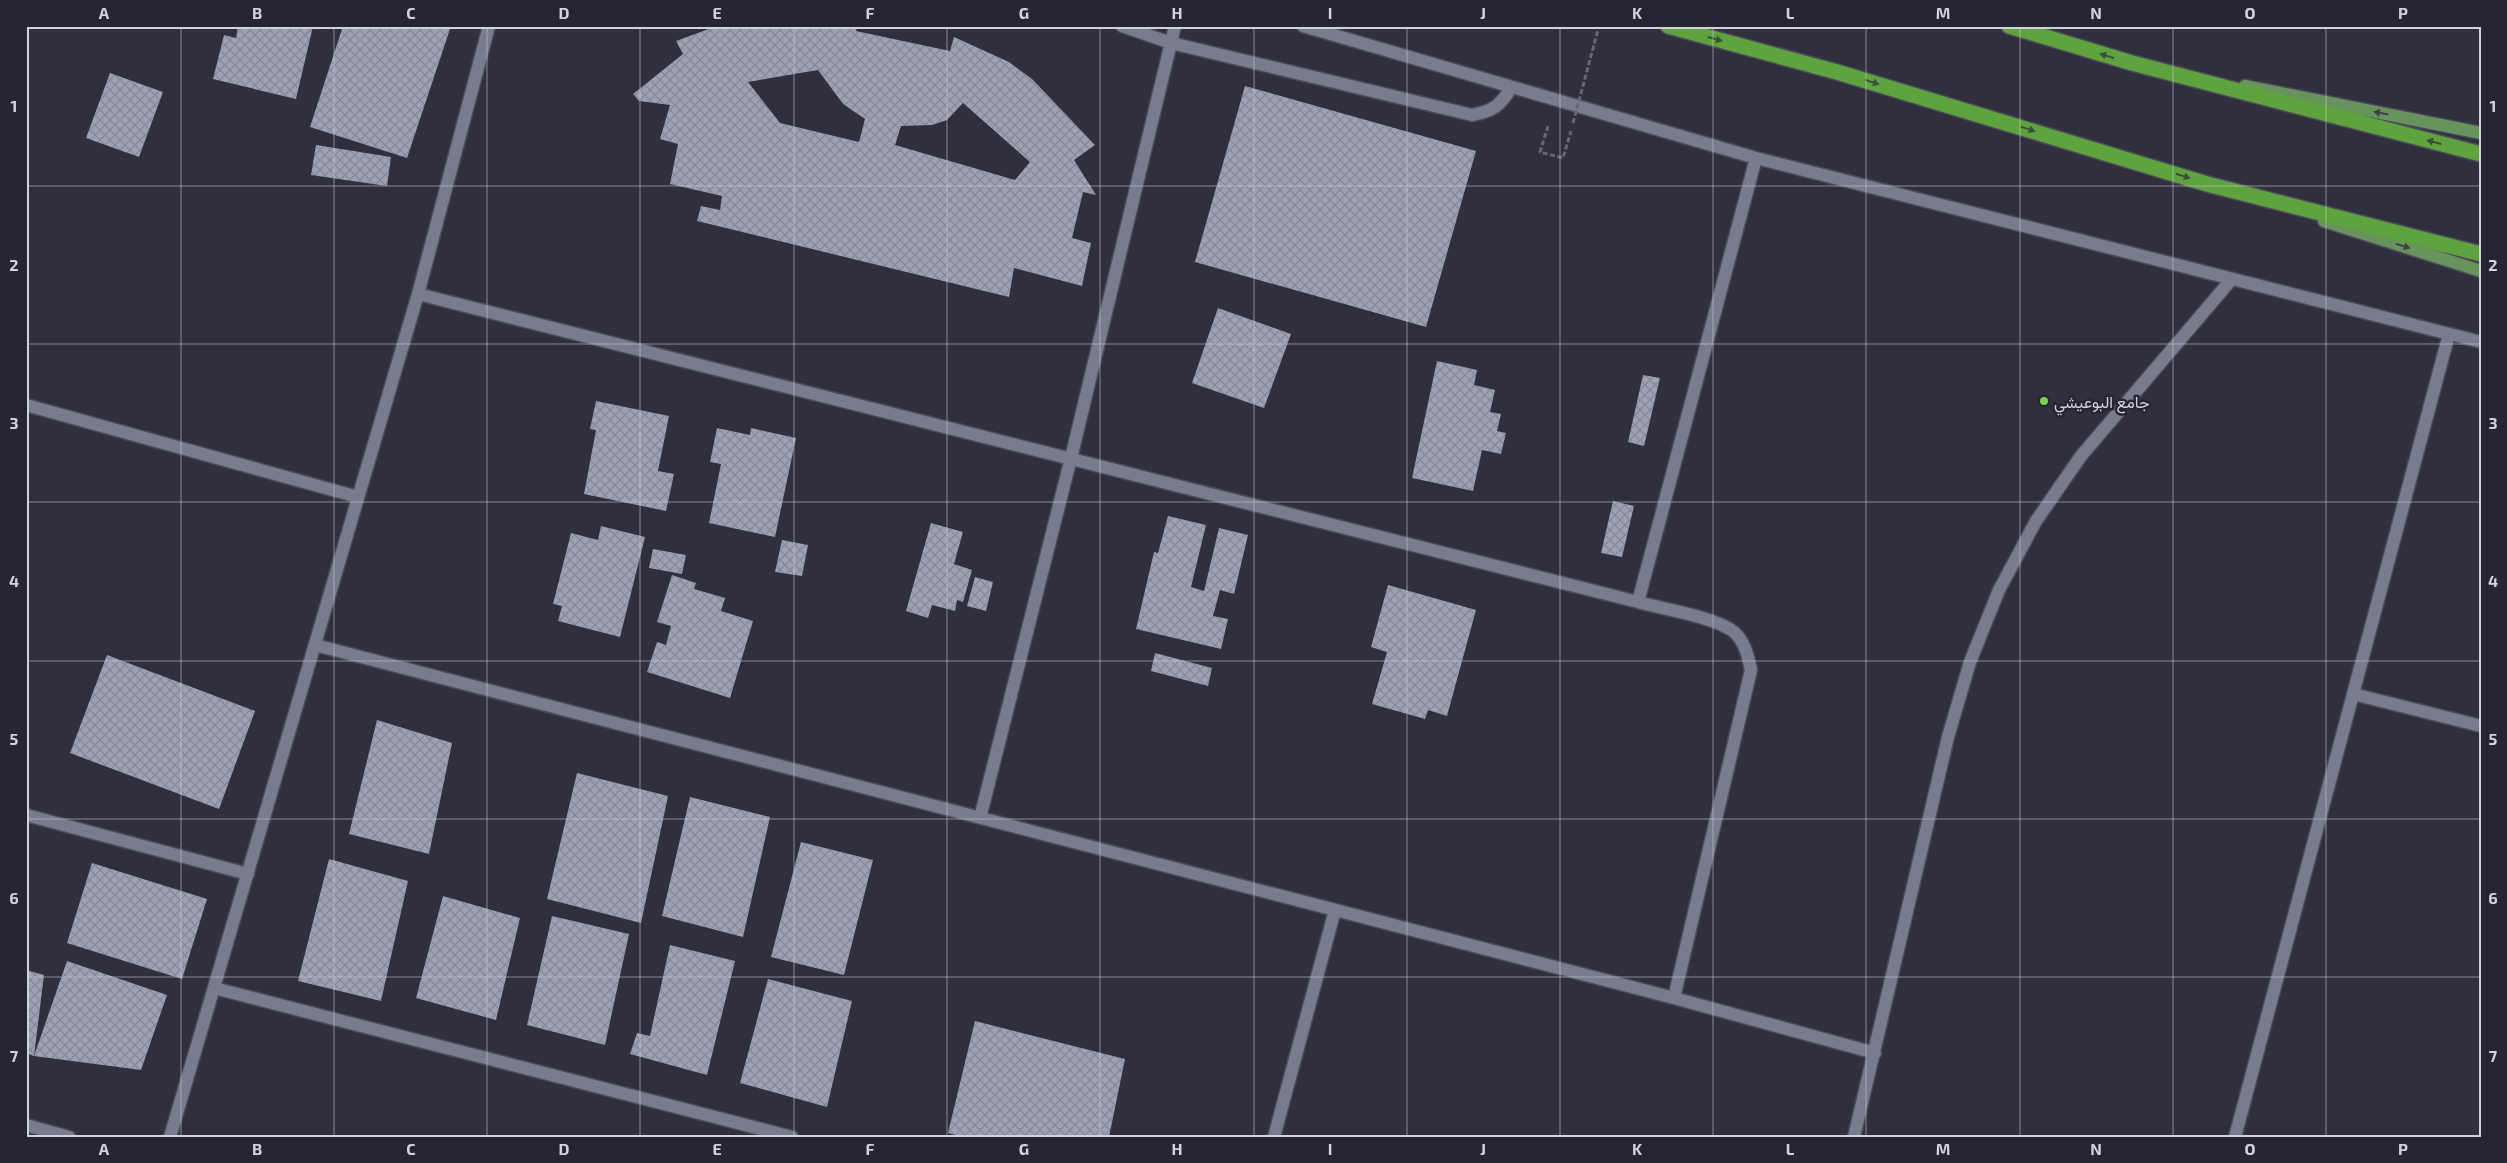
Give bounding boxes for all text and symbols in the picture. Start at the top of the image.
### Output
text: A [99,3,110,22]
text: B [252,3,262,22]
text: C [406,3,416,22]
text: D [559,3,570,22]
text: E [712,3,722,22]
text: F [866,3,875,22]
text: G [1019,3,1029,22]
text: H [1171,3,1183,22]
text: I [1328,3,1332,22]
text: J [1480,3,1486,22]
text: K [1632,3,1643,22]
text: L [1786,3,1795,22]
text: M [1936,3,1950,22]
text: N [2090,3,2102,22]
text: O [2244,3,2256,22]
text: P [2398,3,2408,22]
one-way arrow [1708,35,1723,43]
one-way arrow [2100,51,2115,59]
one-way arrow [1865,79,1880,87]
text: 1 [11,96,17,115]
text: 1 [2490,96,2496,115]
one-way arrow [2374,109,2389,117]
one-way arrow [2020,126,2035,134]
one-way arrow [2426,137,2441,145]
one-way arrow [2176,173,2191,181]
one-way arrow [2396,243,2411,250]
text: 2 [9,255,19,274]
text: 2 [2488,255,2498,274]
place label: جامع البوعيشي [2054,392,2150,416]
marker: جامع البوعيشي [2038,395,2050,407]
text: 3 [9,413,19,432]
text: 3 [2488,413,2498,432]
text: 4 [9,571,19,590]
text: 4 [2488,571,2498,590]
text: 5 [10,729,19,748]
text: 5 [2489,729,2498,748]
text: 6 [9,888,19,907]
text: 6 [2488,888,2498,907]
text: 7 [10,1046,19,1065]
text: 7 [2489,1046,2498,1065]
text: A [99,1139,110,1158]
text: B [252,1139,262,1158]
text: C [406,1139,416,1158]
text: D [559,1139,570,1158]
text: E [712,1139,722,1158]
text: F [866,1139,875,1158]
text: G [1019,1139,1029,1158]
text: H [1171,1139,1183,1158]
text: I [1328,1139,1332,1158]
text: J [1480,1139,1486,1158]
text: K [1632,1139,1643,1158]
text: L [1786,1139,1795,1158]
text: M [1936,1139,1950,1158]
text: N [2090,1139,2102,1158]
text: O [2244,1139,2256,1158]
text: P [2398,1139,2408,1158]

